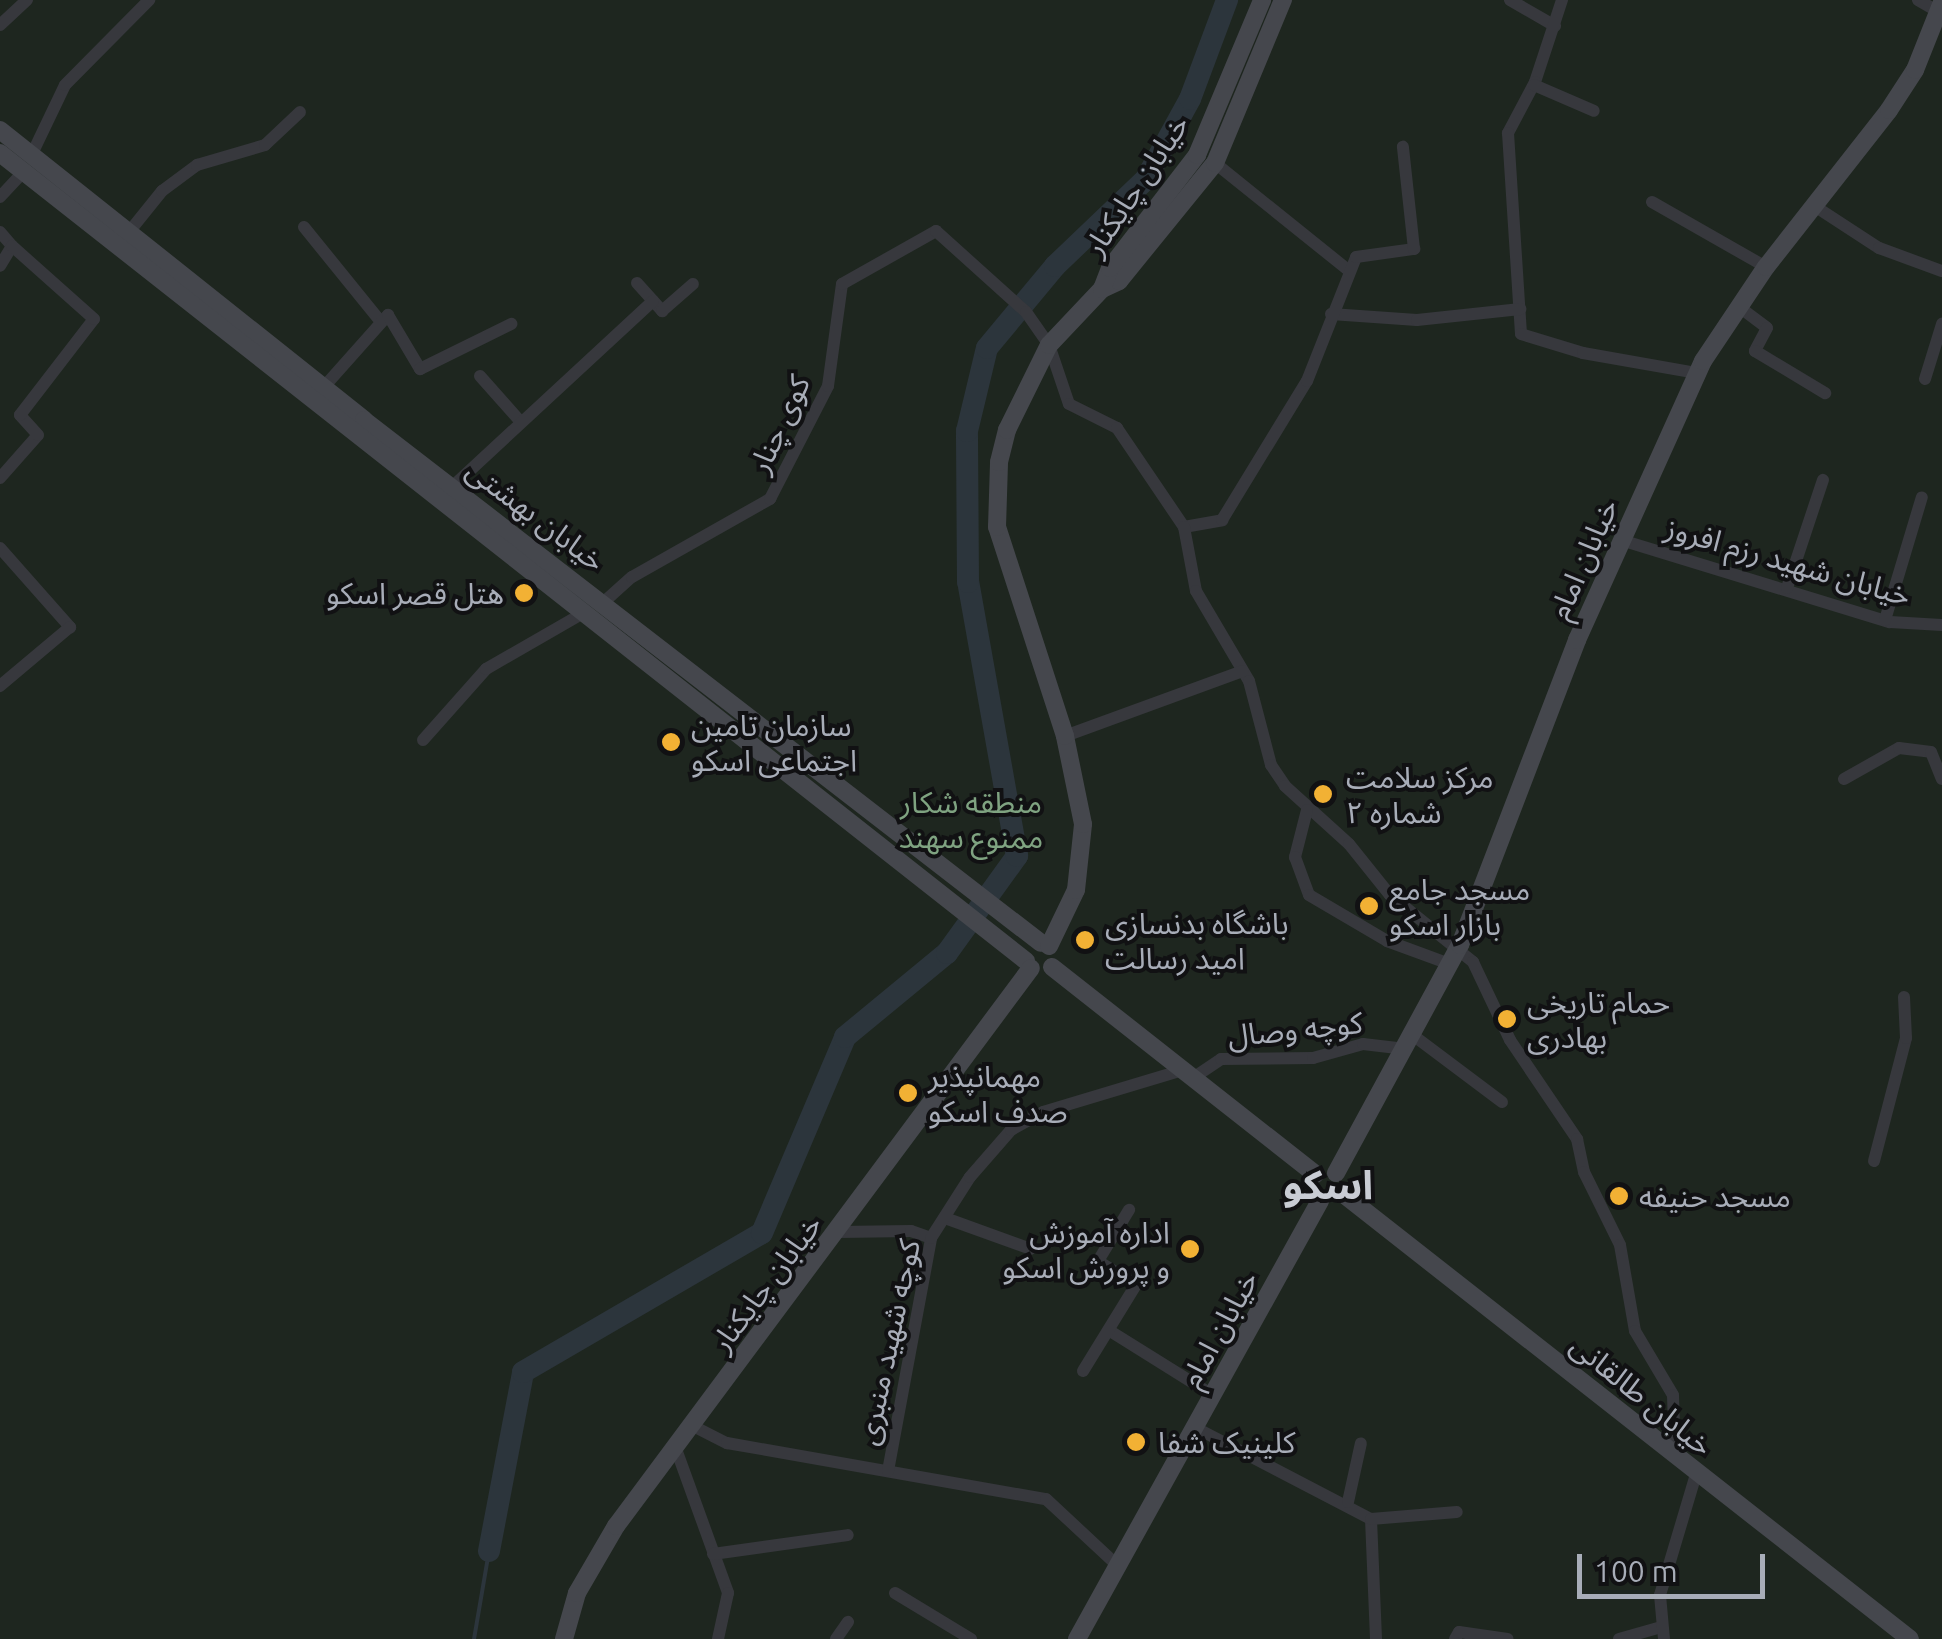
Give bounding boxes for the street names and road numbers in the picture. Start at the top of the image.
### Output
street label: خیابان چایکنار [1076,108,1196,262]
street label: کوی چنار [741,369,817,479]
street label: خیابان بهشتی [460,451,612,579]
street label: خیابان امام [1541,493,1625,625]
street label: خیابان شهید رزم افروز [1661,509,1915,613]
street label: کوچه وصال [1226,1004,1364,1054]
street label: خیابان چایکنار [703,1207,829,1359]
street label: کوچه شهید منبری [849,1236,927,1448]
street label: خیابان امام [1172,1264,1266,1394]
street label: خیابان طالقانی [1564,1327,1720,1463]

